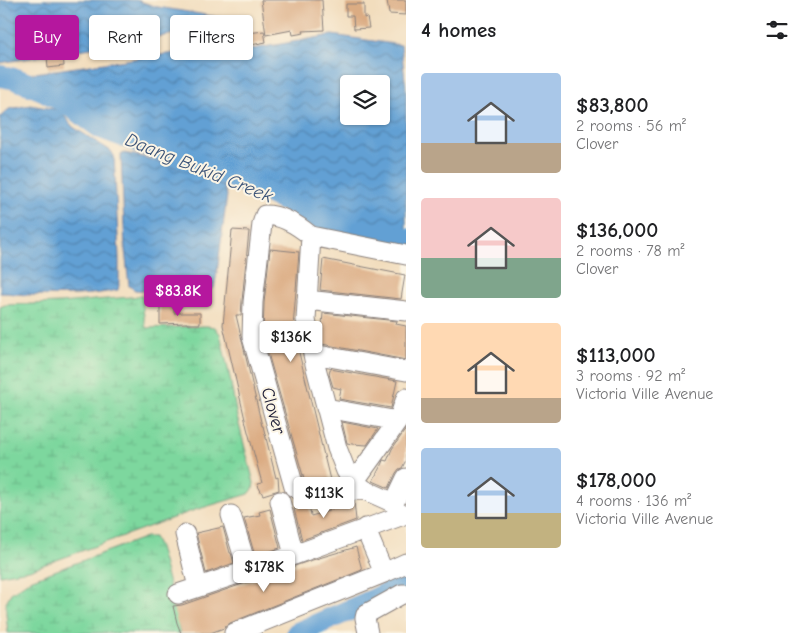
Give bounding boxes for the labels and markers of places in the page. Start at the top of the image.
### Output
pin: $83.8K [137,274,219,317]
pin: $136K [256,320,326,363]
pin: $113K [289,476,359,519]
pin: $178K [229,550,299,593]

